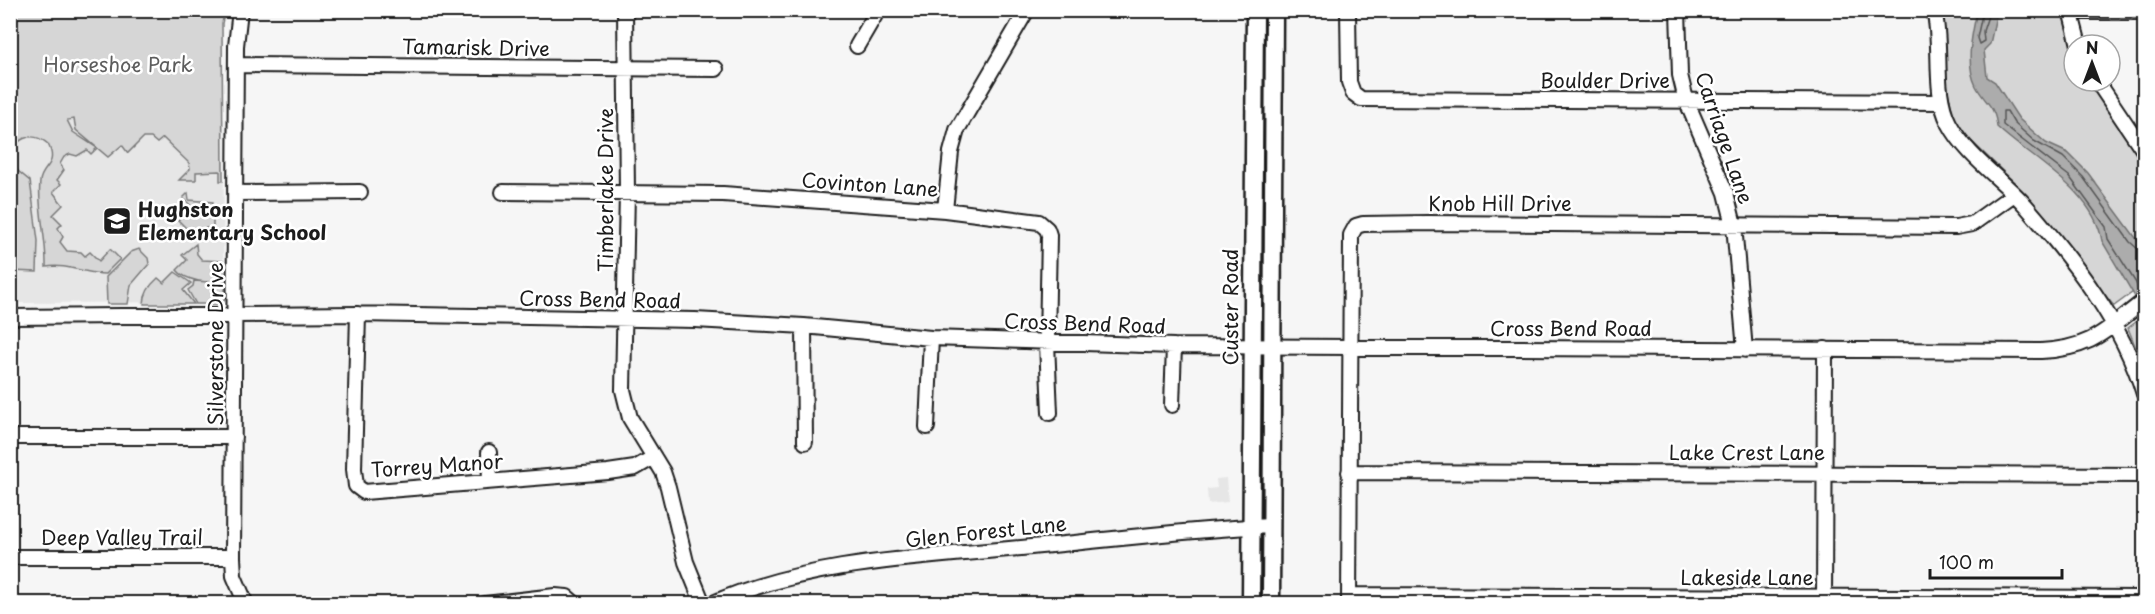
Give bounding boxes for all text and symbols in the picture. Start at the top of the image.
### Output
street label: Tamarisk Drive [402,31,550,63]
north arrow [2062,33,2122,93]
text: N [2086,35,2098,59]
park label: Horseshoe Park [43,49,193,79]
street label: Boulder Drive [1540,65,1670,95]
street label: Carriage Lane [1688,67,1762,208]
street label: Timberlake Drive [590,108,620,272]
street label: Covinton Lane [800,164,940,204]
street label: Knob Hill Drive [1428,188,1572,218]
place label: Hughston Elementary School [138,194,326,247]
school or university icon: Hughston Elementary School [101,205,133,237]
street label: Custer Road [1215,249,1245,365]
street label: Silverstone Drive [200,262,230,426]
street label: Cross Bend Road [519,283,681,315]
street label: Cross Bend Road [1004,305,1166,341]
street label: Cross Bend Road [1490,313,1652,343]
street label: Lake Crest Lane [1669,437,1825,467]
street label: Torrey Manor [370,445,505,485]
street label: Glen Forest Lane [904,508,1068,554]
street label: Deep Valley Trail [41,522,203,552]
scale bar [1930,542,2062,580]
text: 100 m [1939,548,1994,575]
street label: Lakeside Lane [1680,562,1814,592]

